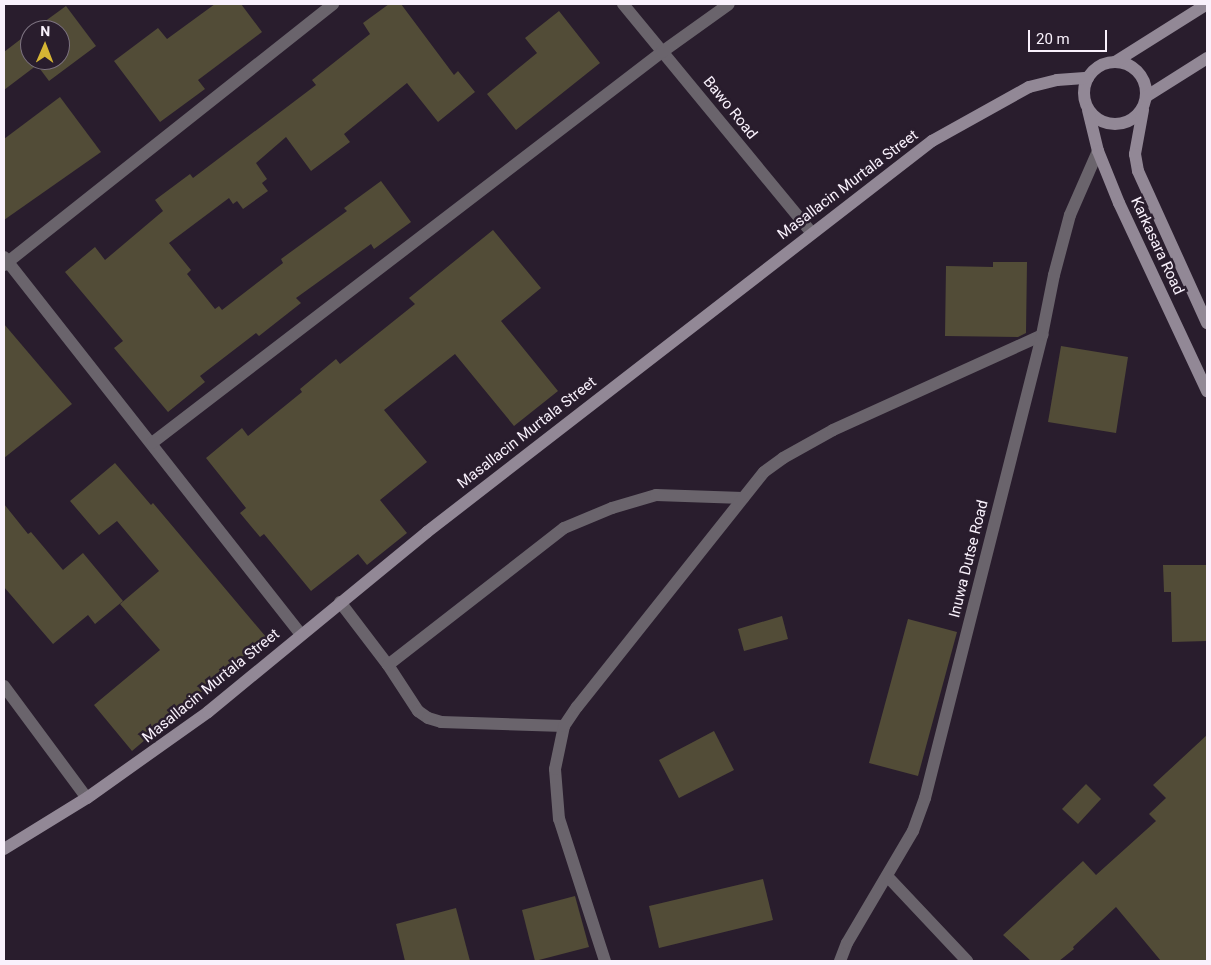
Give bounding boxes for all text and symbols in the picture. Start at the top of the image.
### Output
north arrow [20,20,70,70]
scale bar [1031,20,1110,52]
text: N [40,23,50,39]
text: 20 m [1036,30,1070,48]
street label: Bawo Road [699,73,761,143]
street label: Masallacin Murtala Street [774,126,922,244]
street label: Karkasara Road [1127,194,1187,298]
street label: Masallacin Murtala Street [454,373,600,493]
street label: Inuwa Dutse Road [946,498,992,620]
street label: Masallacin Murtala Street [139,625,283,747]

